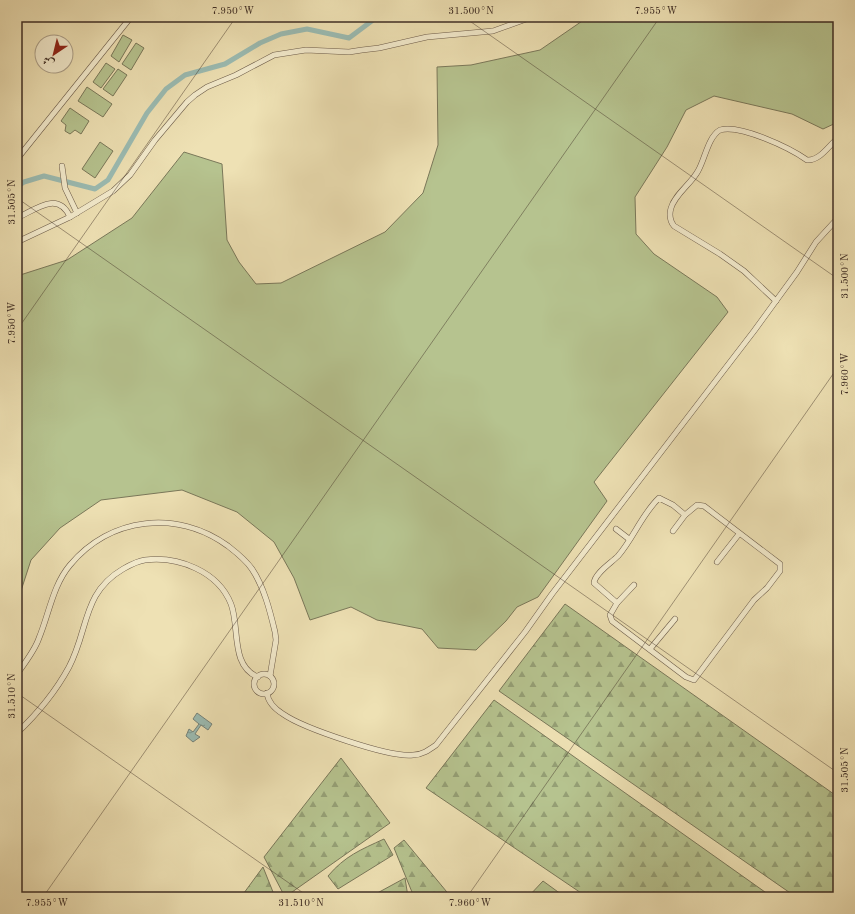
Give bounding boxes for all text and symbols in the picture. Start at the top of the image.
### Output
text: 7.950°W [212,6,255,16]
text: 31.500°N [448,6,494,16]
text: 7.955°W [635,6,678,16]
north arrow [34,34,74,74]
text: ش [41,53,57,69]
text: 31.505°N [7,179,17,225]
text: 31.500°N [840,253,850,299]
text: 7.950°W [7,301,17,344]
text: 7.960°W [840,352,850,395]
text: 31.510°N [7,673,17,719]
text: 31.505°N [840,747,850,793]
text: 7.955°W [26,898,69,908]
text: 31.510°N [278,898,324,908]
text: 7.960°W [449,898,492,908]

